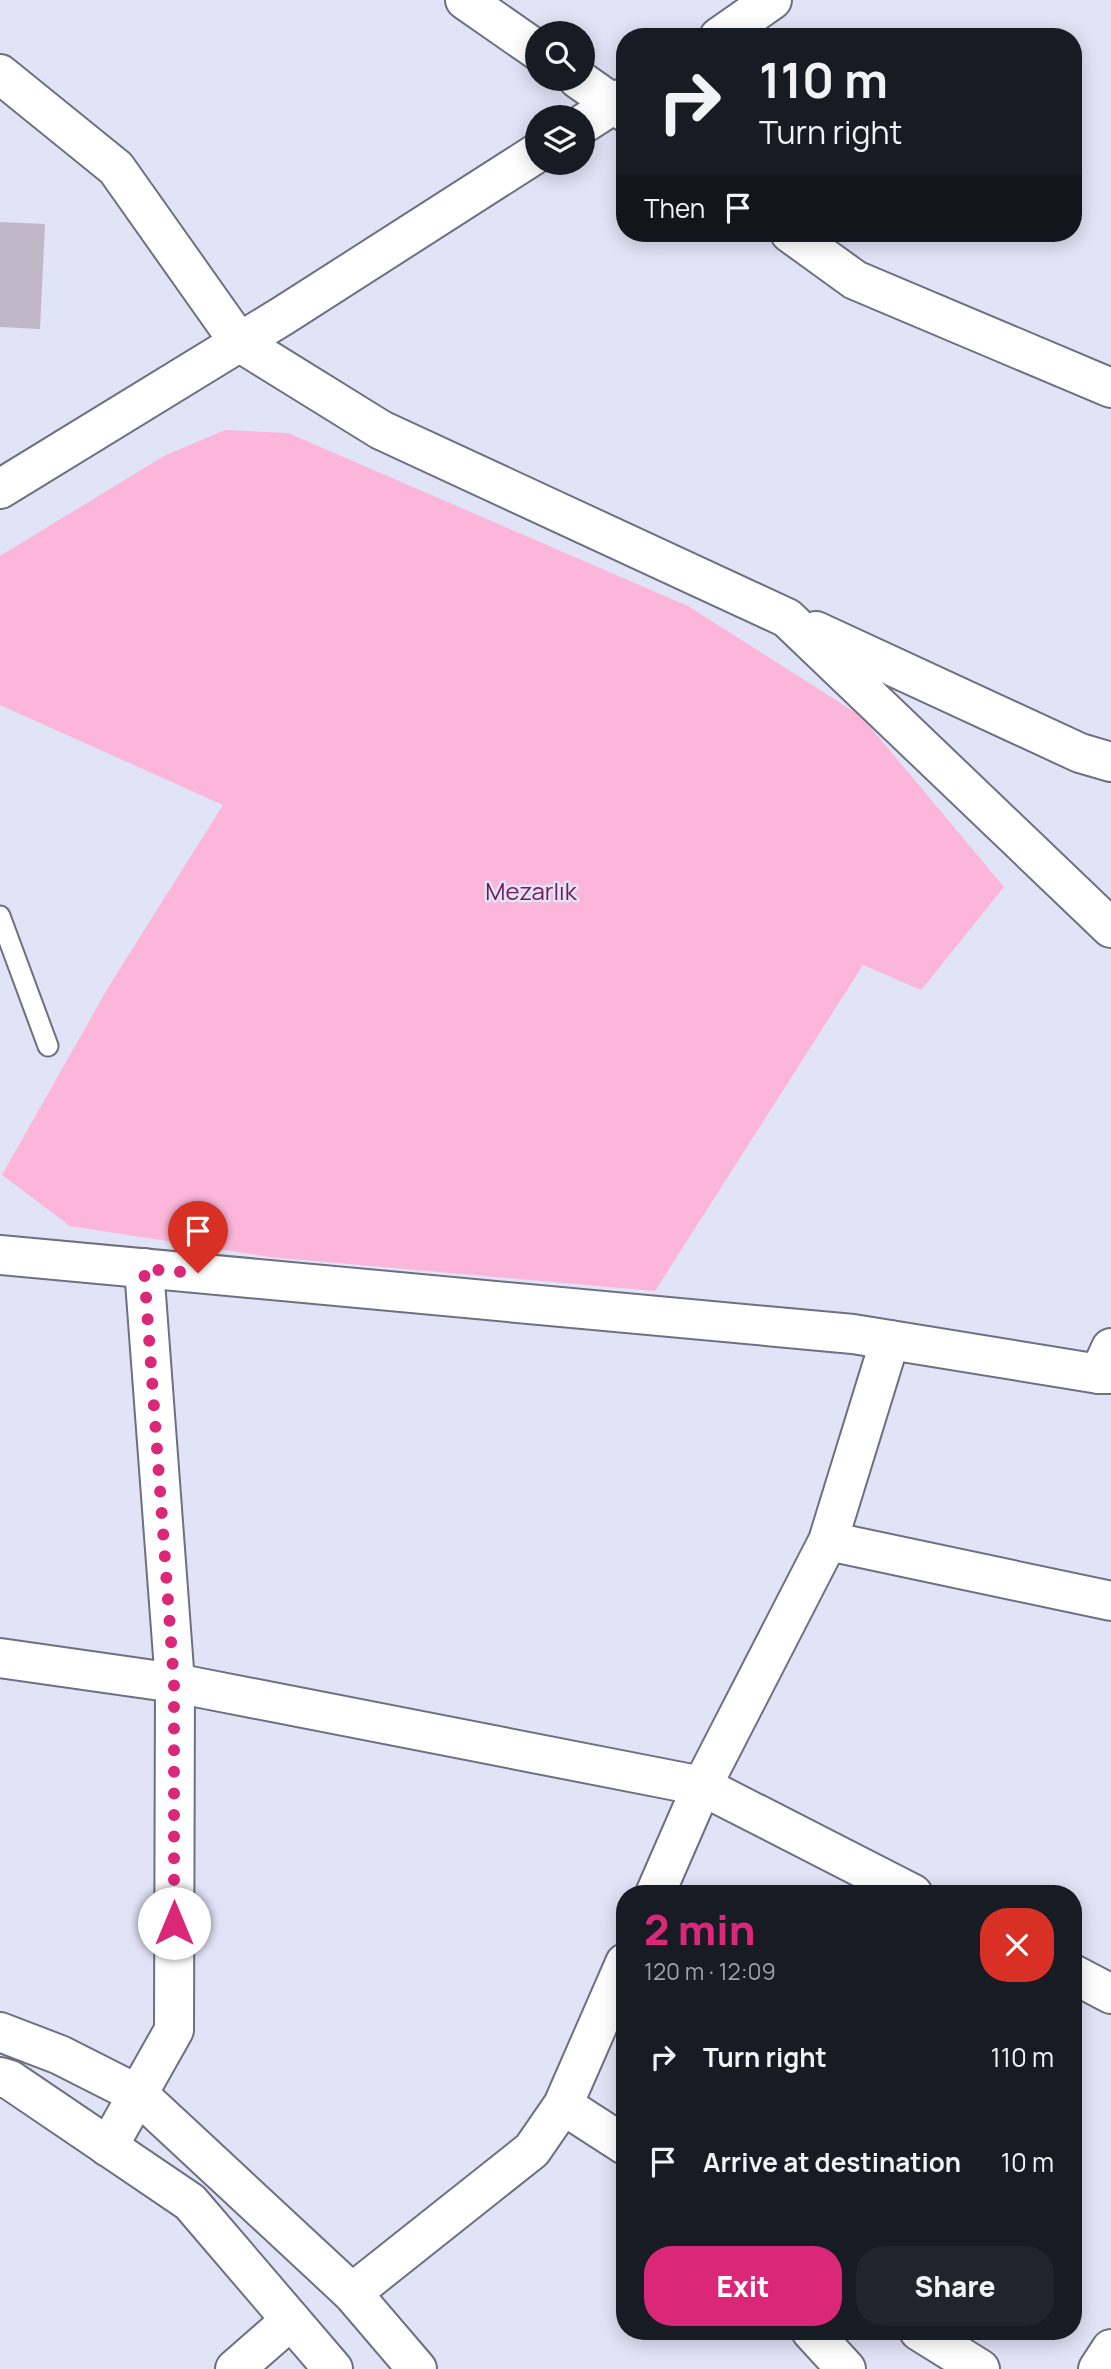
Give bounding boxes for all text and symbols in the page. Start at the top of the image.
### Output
map controls [525,21,595,175]
button: search [525,21,595,91]
text: 110 m [759,46,888,113]
icon: right [644,56,735,147]
button: layers [525,105,595,175]
text: Turn right [759,110,902,154]
icon: arrive [719,189,757,227]
text: Then [644,190,705,226]
park label: Mezarlık [485,874,578,907]
pin [168,1201,228,1273]
icon: arrive [179,1212,217,1250]
position arrow [137,1886,211,1960]
text: 2 min [644,1900,755,1958]
button: close [980,1908,1054,1982]
text: 120 m · 12:09 [644,1955,776,1987]
icon: right [644,2038,682,2076]
text: Turn right [703,2039,827,2075]
text: 110 m [991,2039,1054,2075]
icon: arrive [644,2143,682,2181]
text: Arrive at destination [703,2144,961,2180]
text: 10 m [1001,2144,1054,2180]
button: Exit [644,2246,842,2326]
button: Share [856,2246,1054,2326]

